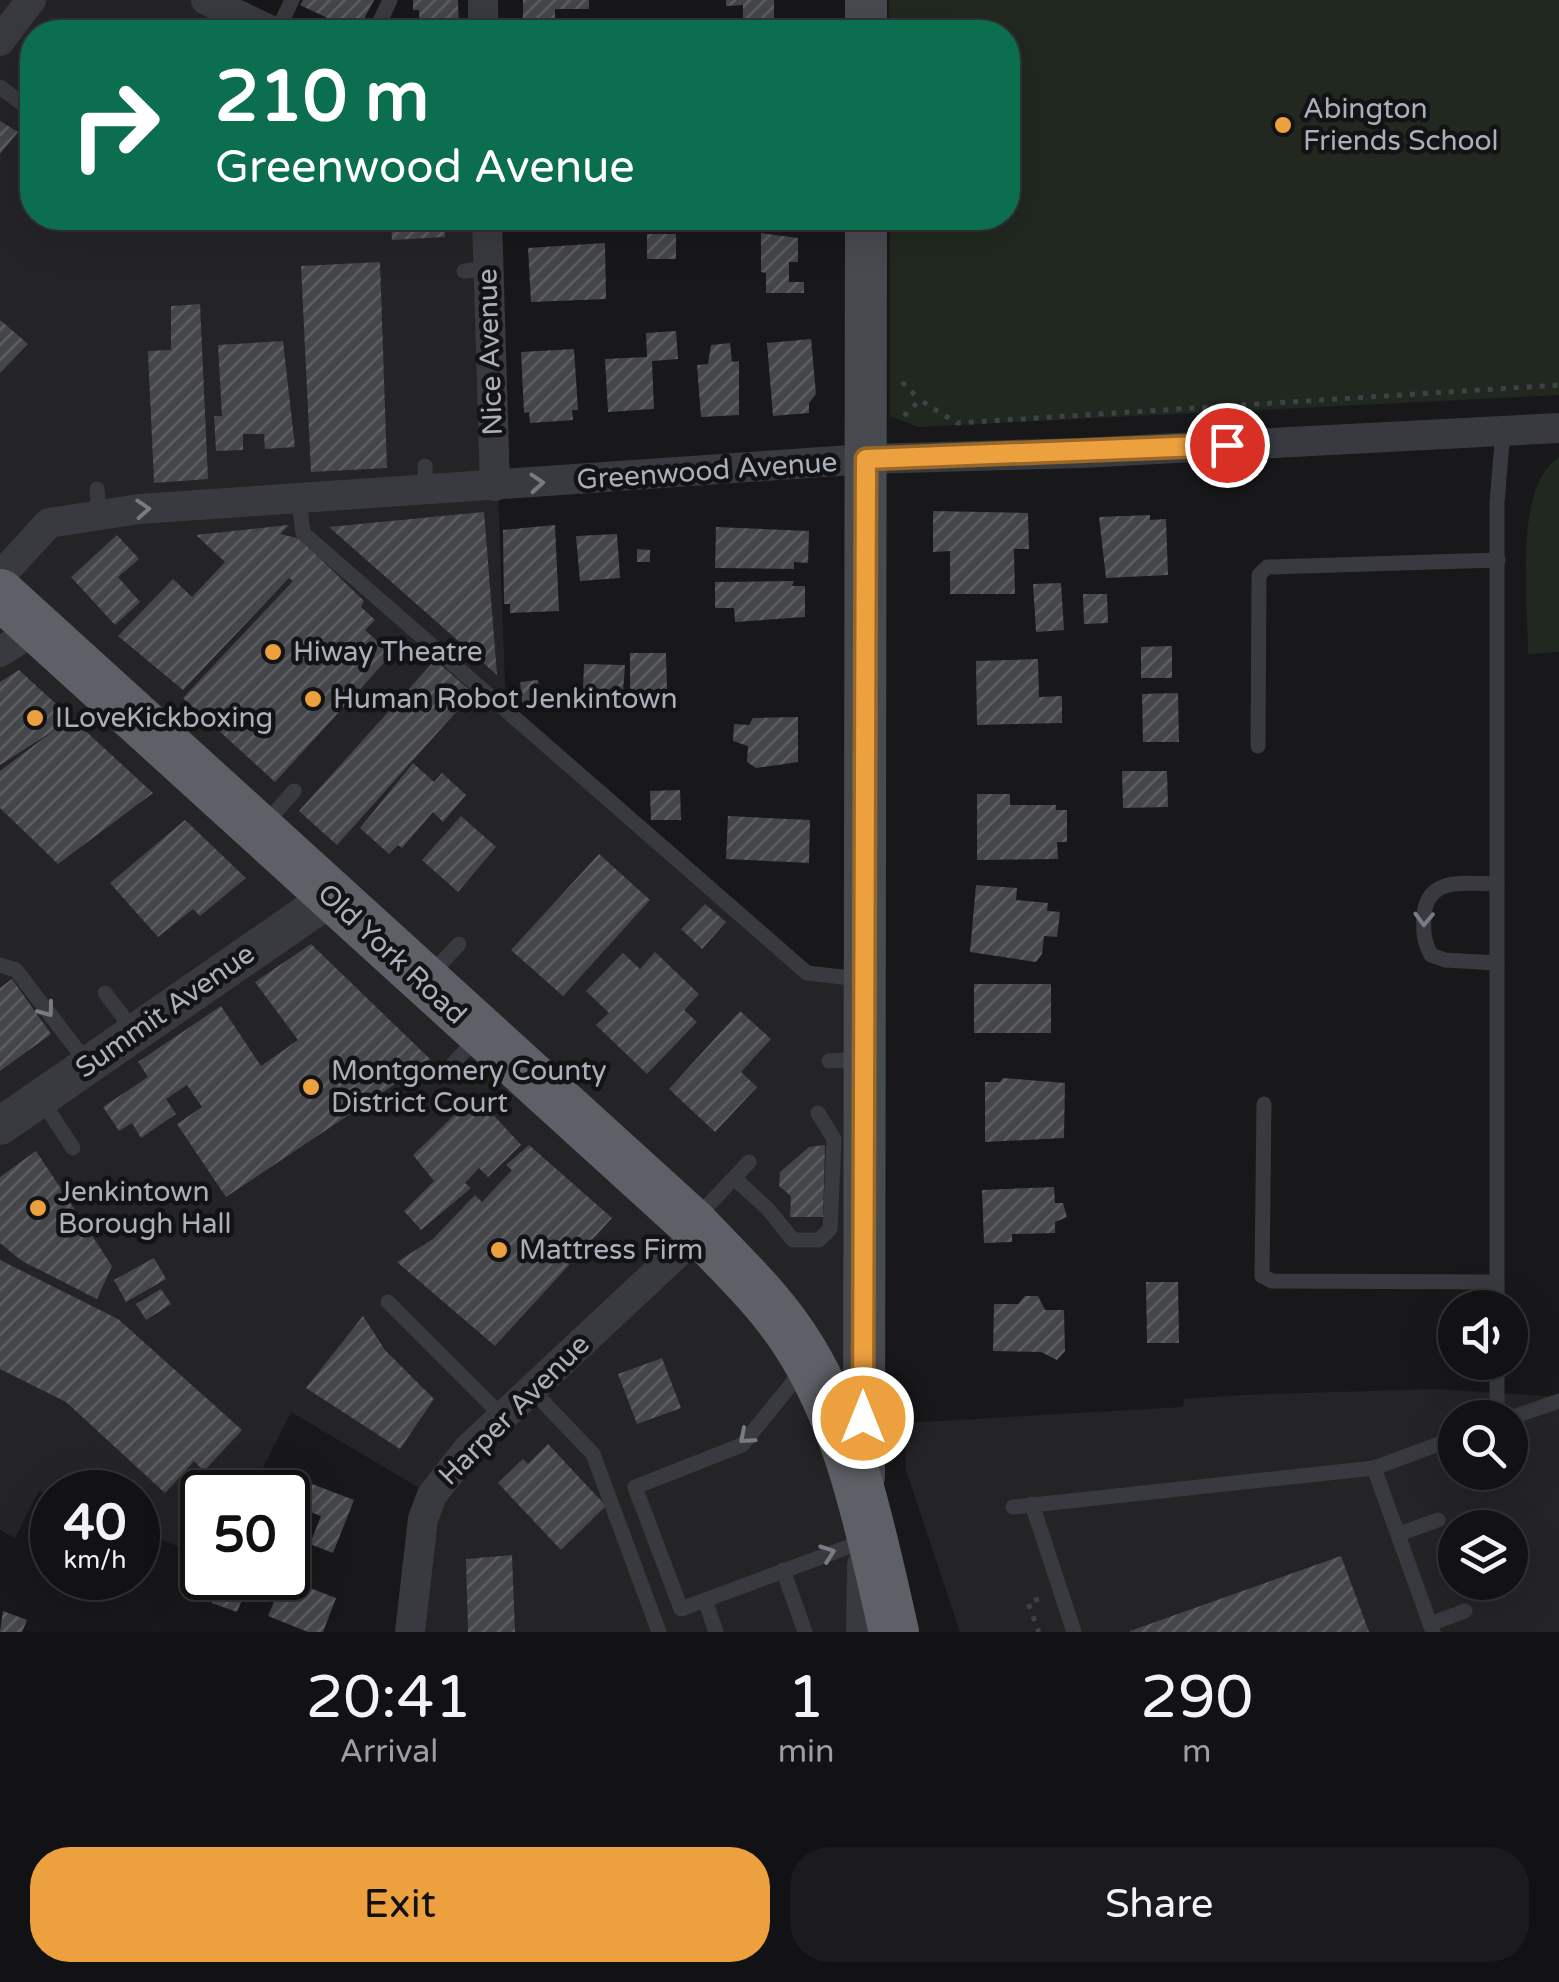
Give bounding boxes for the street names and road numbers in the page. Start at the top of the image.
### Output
street label: Nice Avenue [470,268,510,436]
street label: Greenwood Avenue [576,445,838,497]
street label: Old York Road [311,876,473,1032]
street label: Summit Avenue [69,937,261,1085]
street label: Harper Avenue [432,1328,596,1492]

